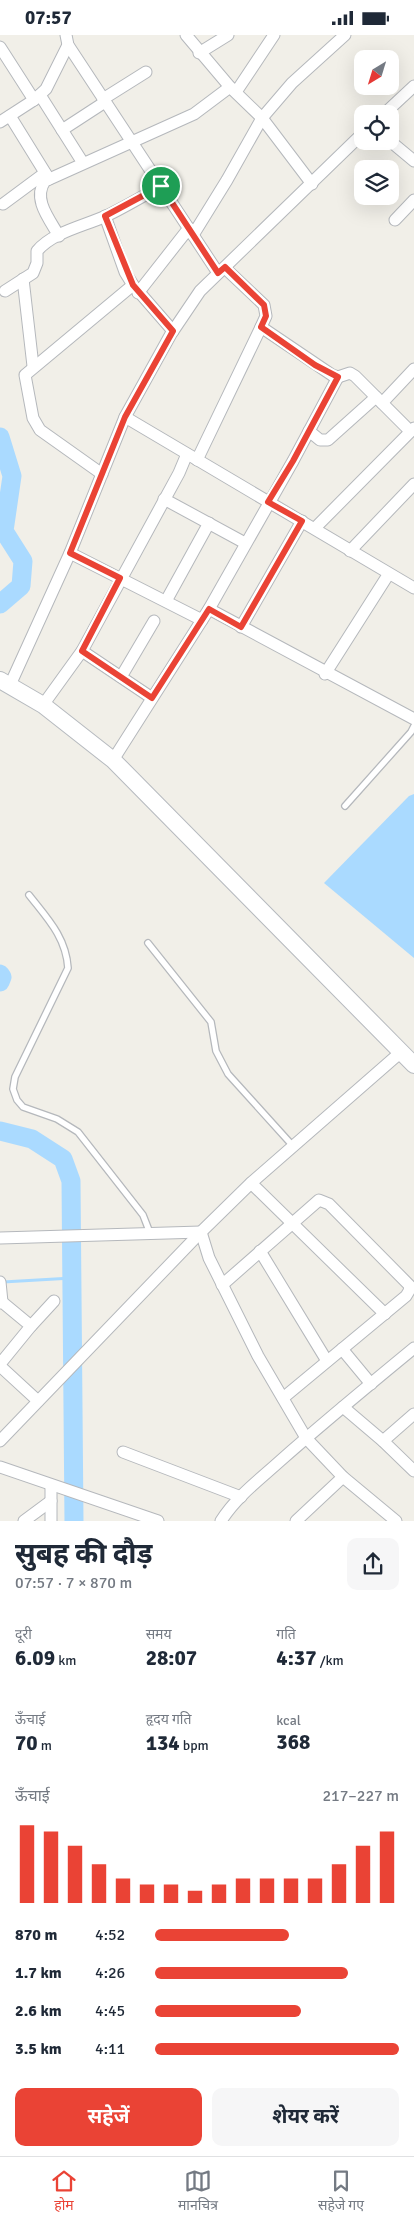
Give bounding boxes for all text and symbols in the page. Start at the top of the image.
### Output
text: 07:57 [25,6,72,30]
north arrow [354,50,399,95]
map controls [354,50,399,205]
button: locate [354,105,399,150]
button: layers [354,160,399,205]
pin [140,165,182,207]
icon: arrive [147,172,175,200]
text: सुबह की दौड़ [15,1537,153,1571]
button: share [347,1538,399,1590]
text: 07:57 · 7 × 870 m [15,1573,132,1593]
text: दूरी [15,1626,32,1643]
text: समय [146,1626,172,1643]
text: गति [276,1626,296,1643]
text: 6.09 [15,1645,55,1671]
text: 28:07 [146,1645,197,1671]
text: 4:37 [276,1645,317,1671]
text: km [55,1652,76,1669]
text: /km [317,1652,344,1669]
text: ऊँचाई [15,1711,45,1728]
text: हृदय गति [146,1711,191,1728]
text: kcal [276,1712,301,1729]
text: 368 [276,1729,310,1755]
text: 70 [15,1730,38,1756]
text: 134 [146,1730,180,1756]
text: m [38,1737,52,1754]
text: bpm [180,1737,209,1754]
text: ऊँचाई [15,1786,50,1806]
text: 217–227 m [322,1786,399,1806]
text: 870 m [15,1925,57,1945]
text: 4:52 [95,1925,125,1945]
text: 1.7 km [15,1963,62,1983]
text: 4:26 [95,1963,125,1983]
text: 2.6 km [15,2001,62,2021]
text: 4:45 [95,2001,125,2021]
text: 3.5 km [15,2039,62,2059]
text: 4:11 [95,2039,125,2059]
button: सहेजें [15,2088,202,2146]
button: शेयर करें [212,2088,399,2146]
tab: होम [50,2167,78,2216]
tab: मानचित्र [178,2167,218,2216]
tab: सहेजे गए [318,2167,364,2216]

